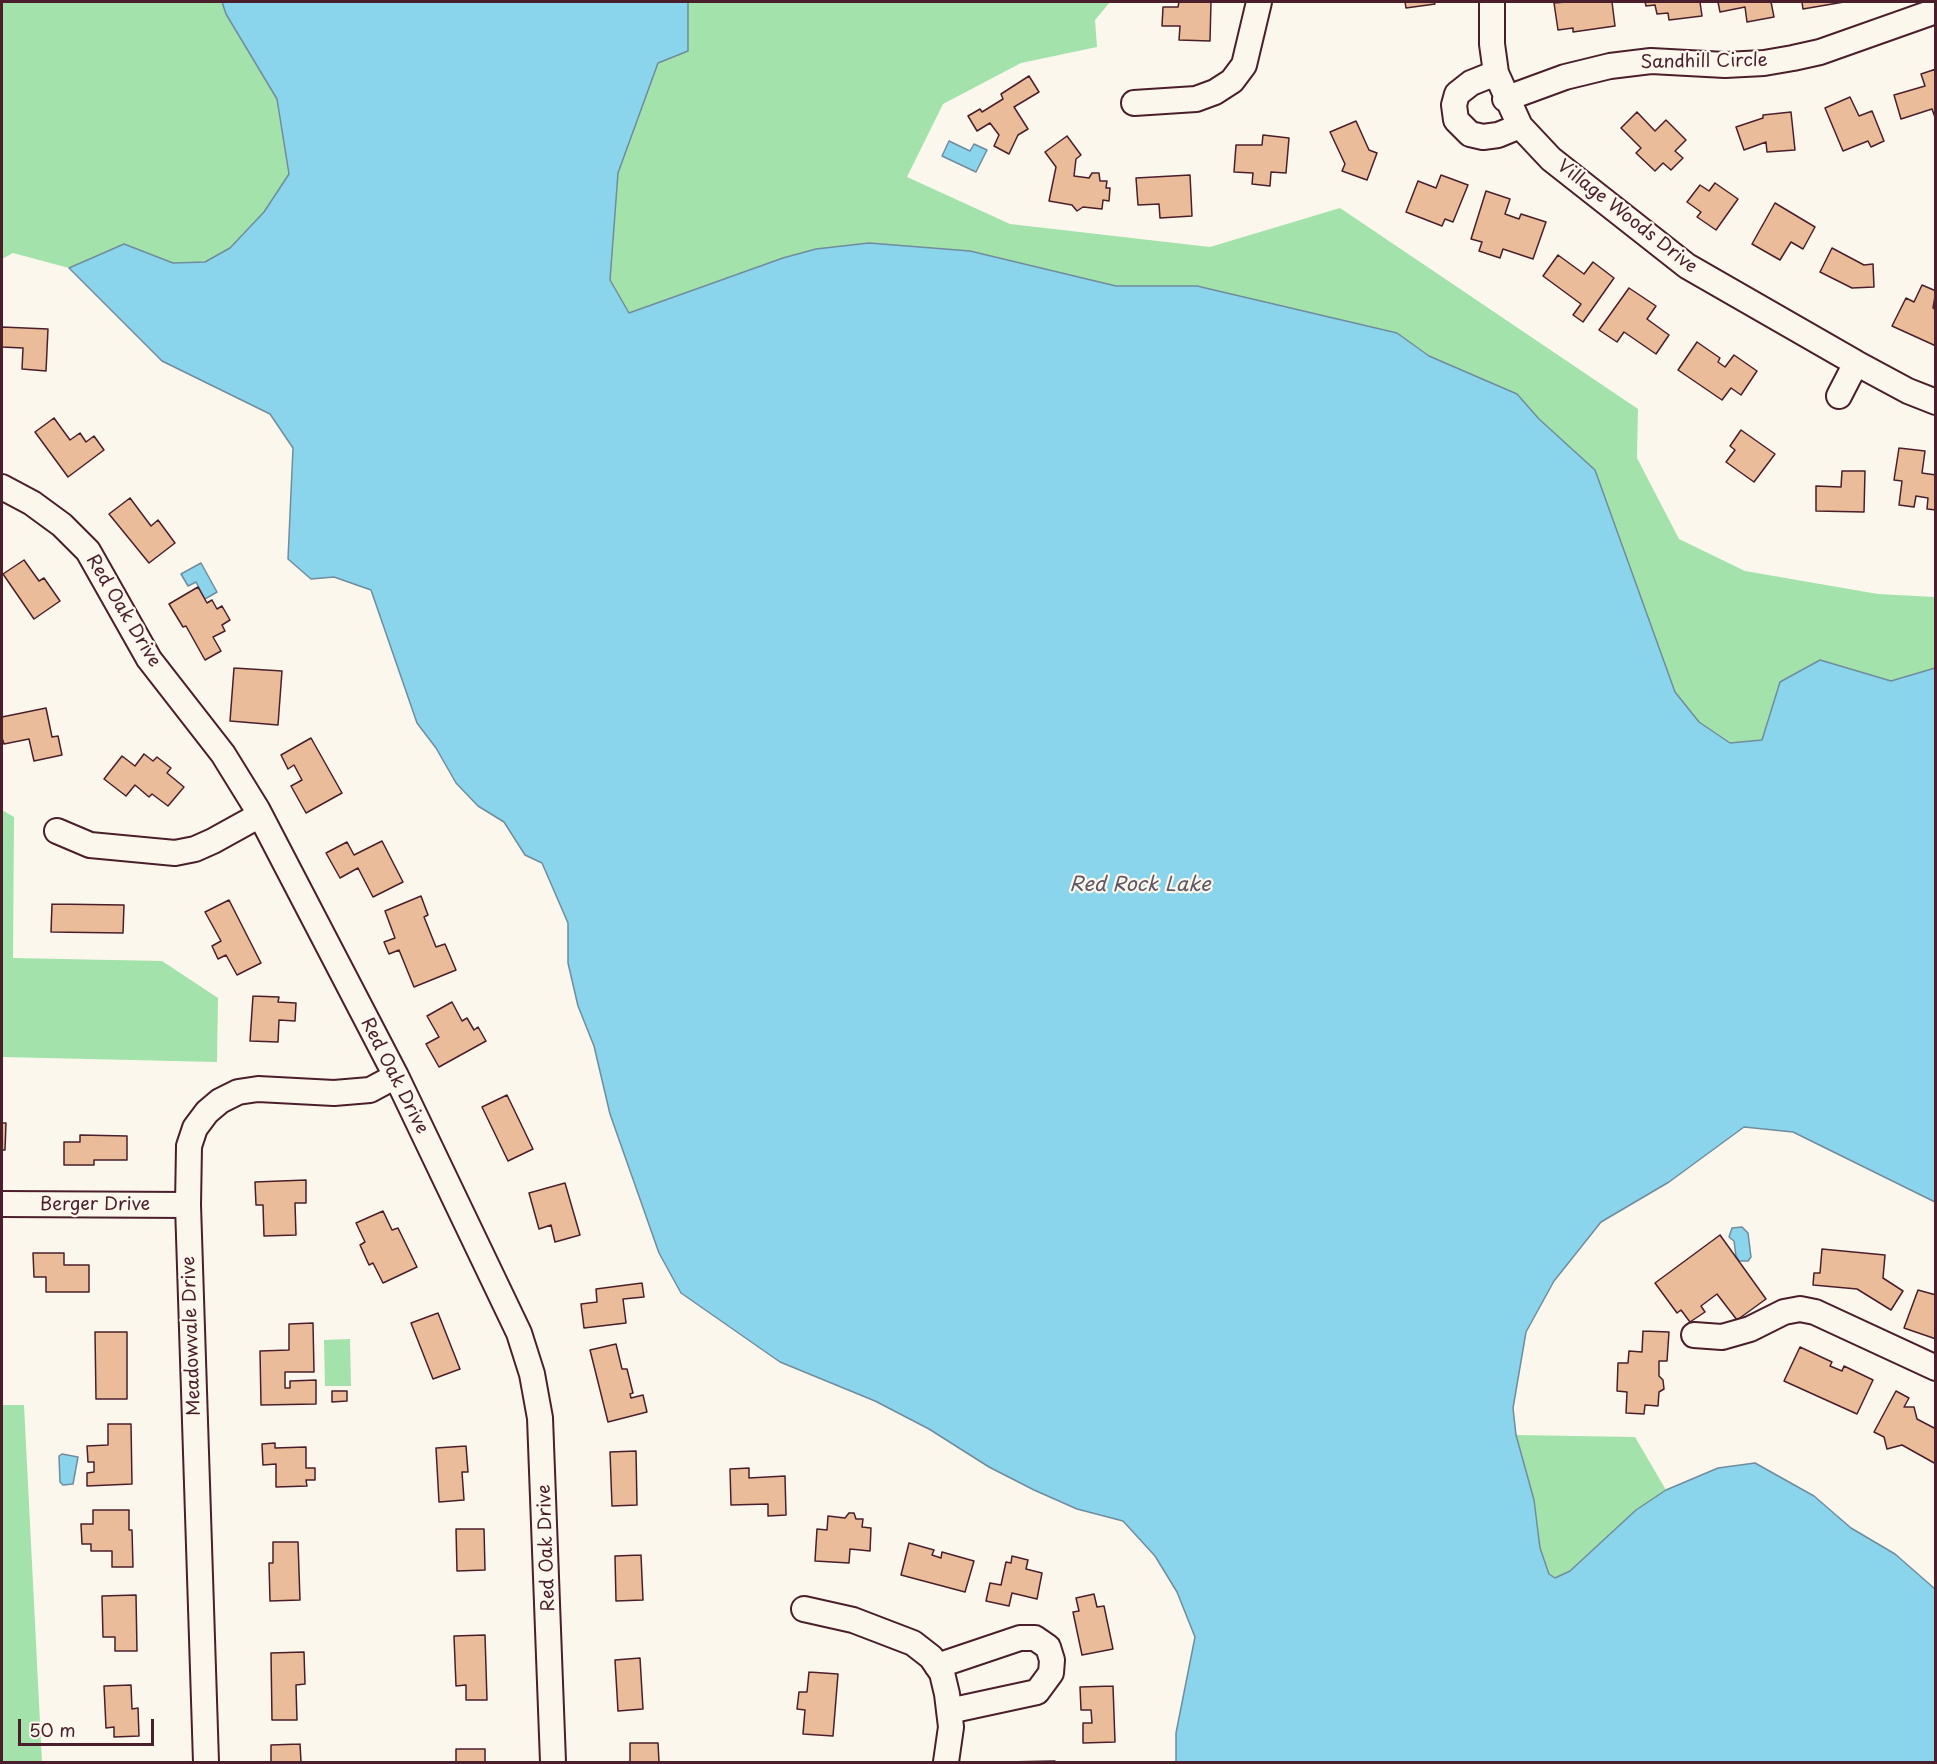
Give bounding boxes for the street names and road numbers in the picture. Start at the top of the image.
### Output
street label: Sandhill Circle [1640,50,1768,74]
street label: Village Woods Drive [1553,156,1701,278]
street label: Red Oak Drive [81,551,165,671]
street label: Red Oak Drive [355,1014,433,1138]
street label: Berger Drive [40,1194,150,1216]
street label: Meadowvale Drive [178,1256,206,1416]
street label: Red Oak Drive [534,1484,560,1612]

